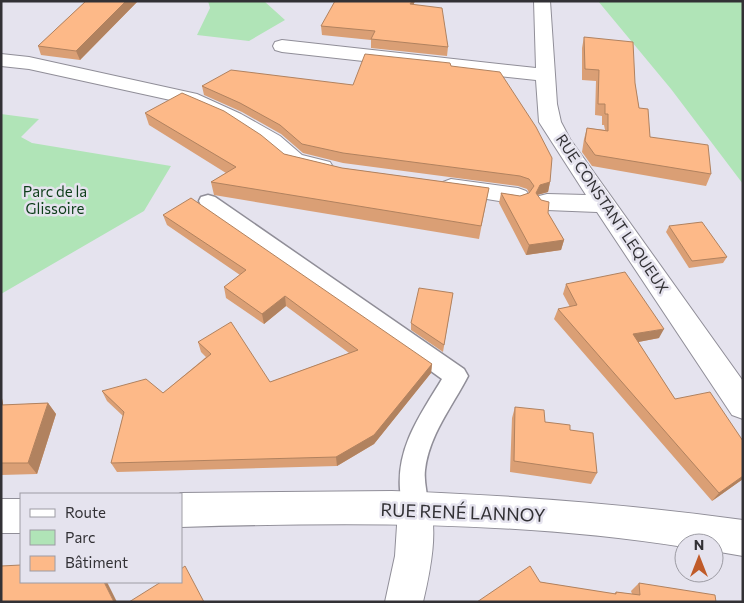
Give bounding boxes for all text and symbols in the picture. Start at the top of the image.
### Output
street label: RUE CONSTANT LEQUEUX [553,130,673,296]
park label: Parc de la Glissoire [23,182,87,217]
legend [20,493,182,583]
street label: RUE RENÉ LANNOY [380,498,546,526]
text: Route [65,503,106,521]
text: Parc [65,528,95,546]
north arrow [674,533,724,583]
text: N [694,536,704,553]
text: Bâtiment [65,553,128,571]

